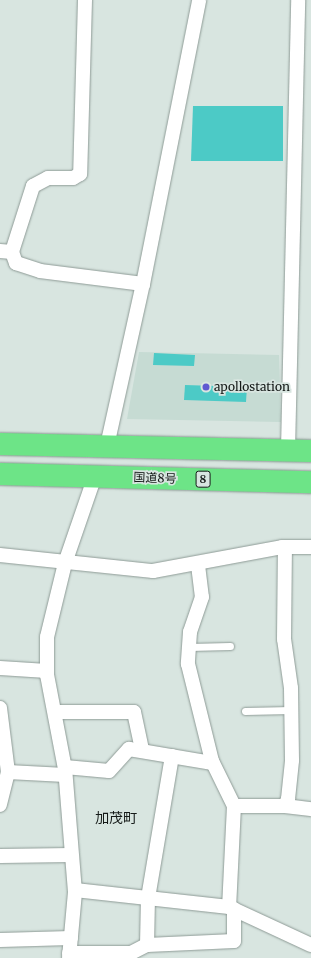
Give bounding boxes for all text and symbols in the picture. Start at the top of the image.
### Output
place label: apollostation [214,380,290,394]
marker: apollostation [201,382,211,392]
street label: 国道8号 [133,470,177,486]
road number: 8 [195,470,211,488]
district label: 加茂町 [95,810,137,826]

